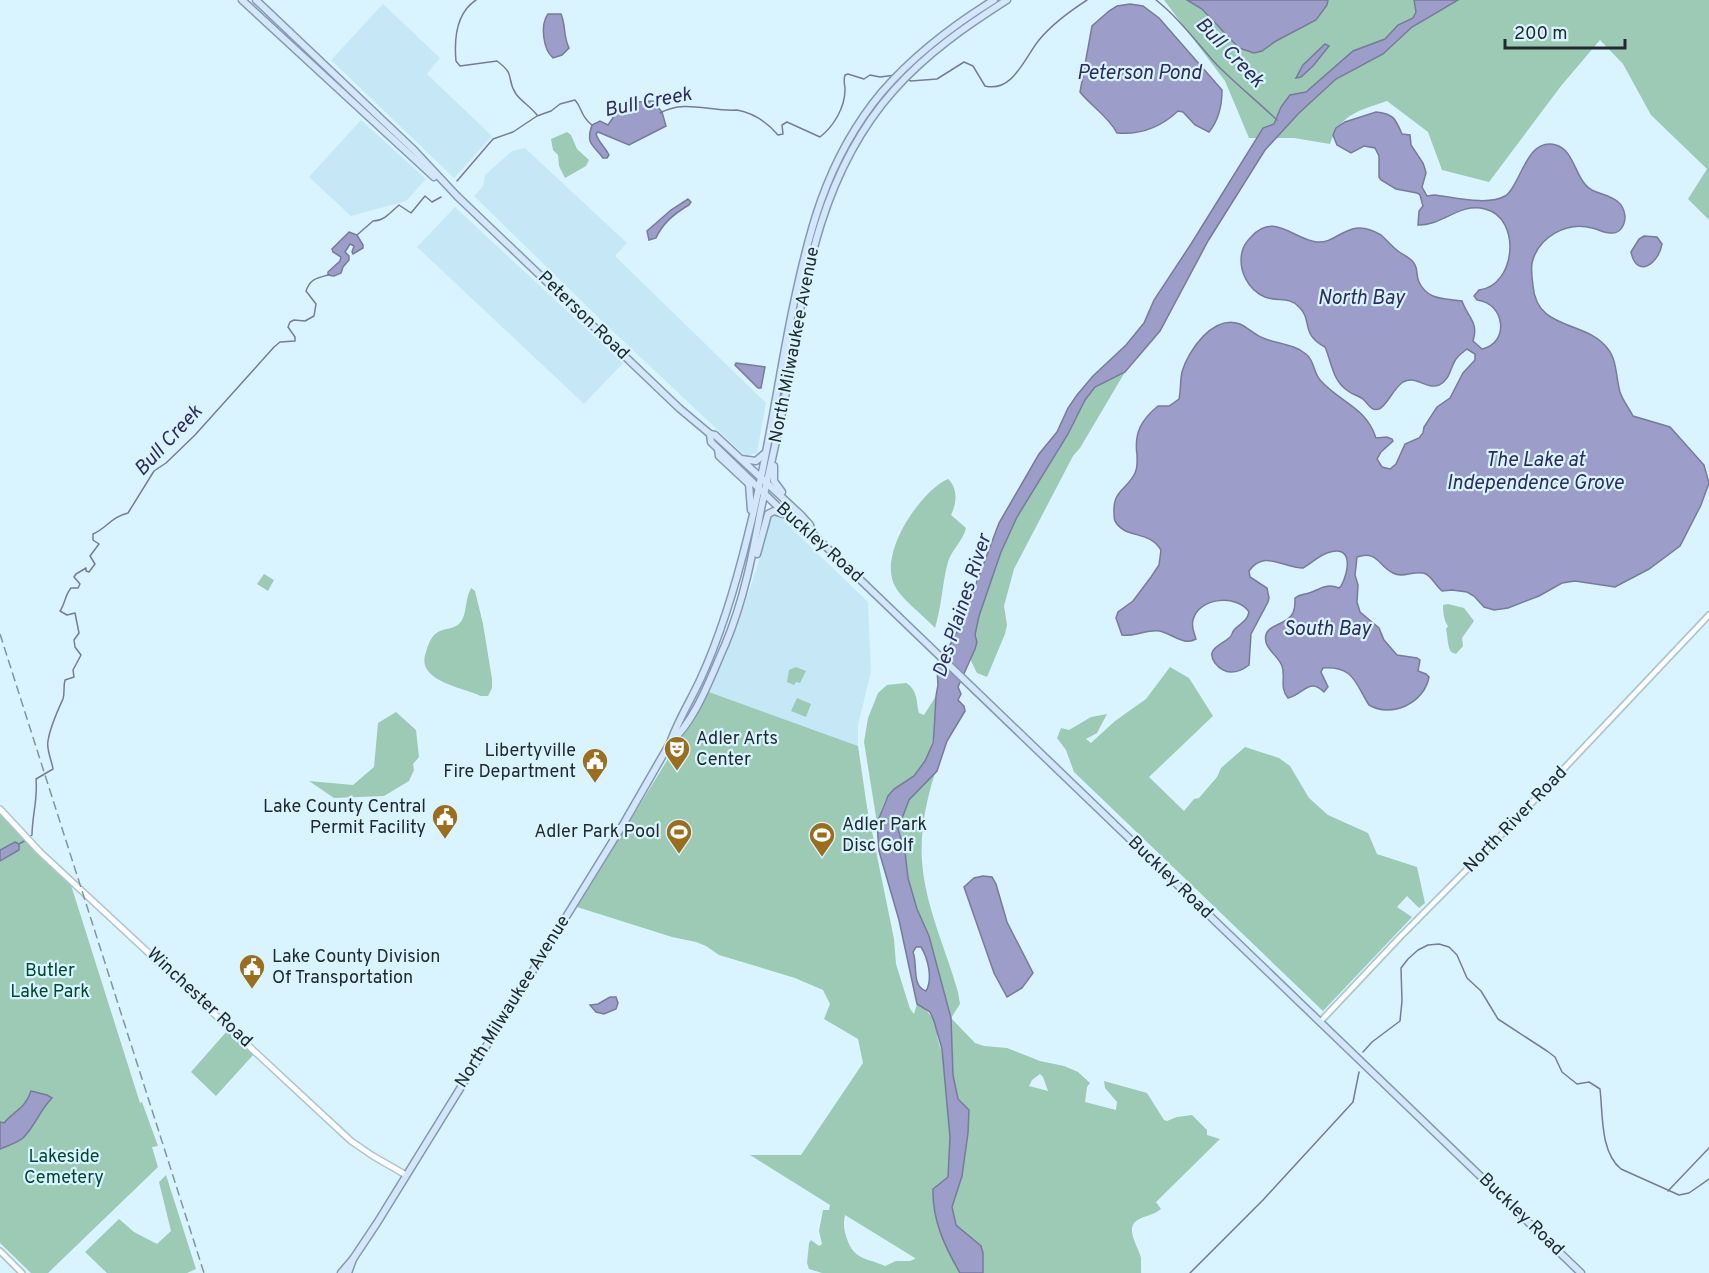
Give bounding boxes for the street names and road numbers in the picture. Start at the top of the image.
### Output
street label: North Milwaukee Avenue [765,245,825,445]
street label: Peterson Road [532,267,634,365]
street label: Buckley Road [770,498,868,588]
street label: North River Road [1459,762,1573,878]
street label: Buckley Road [1122,832,1218,924]
street label: North Milwaukee Avenue [450,911,576,1093]
street label: Winchester Road [141,943,257,1053]
street label: Buckley Road [1473,1169,1569,1261]

